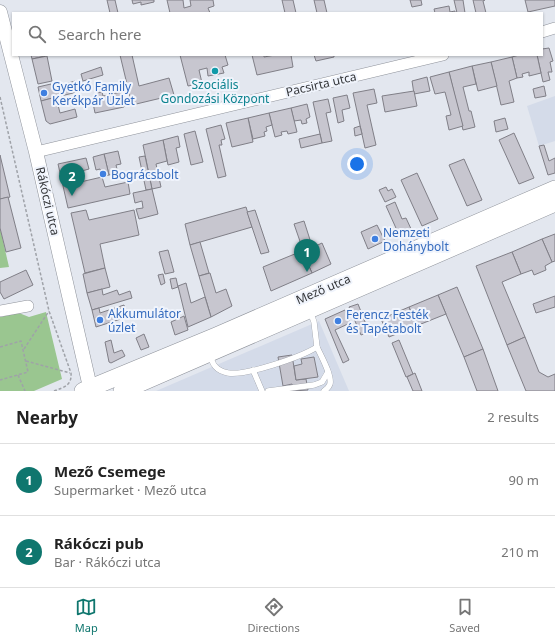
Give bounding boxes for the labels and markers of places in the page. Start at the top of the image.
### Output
marker: Szociális Gondozási Központ [210,66,220,76]
place label: Szociális Gondozási Központ [161,76,270,107]
place label: Gyetkó Family Kerékpár Üzlet [52,78,136,109]
marker: Gyetkó Family Kerékpár Üzlet [39,88,49,98]
pin: 2 [59,163,85,196]
place label: Bográcsbolt [111,166,179,183]
marker: Bográcsbolt [98,169,108,179]
place label: Nemzeti Dohánybolt [383,224,449,255]
marker: Nemzeti Dohánybolt [370,234,380,244]
pin: 1 [294,239,320,272]
place label: Akkumulátor úzlet [108,305,181,336]
place label: Ferencz Festék és Tapétabolt [346,306,429,337]
marker: Akkumulátor úzlet [95,315,105,325]
marker: Ferencz Festék és Tapétabolt [333,316,343,326]

